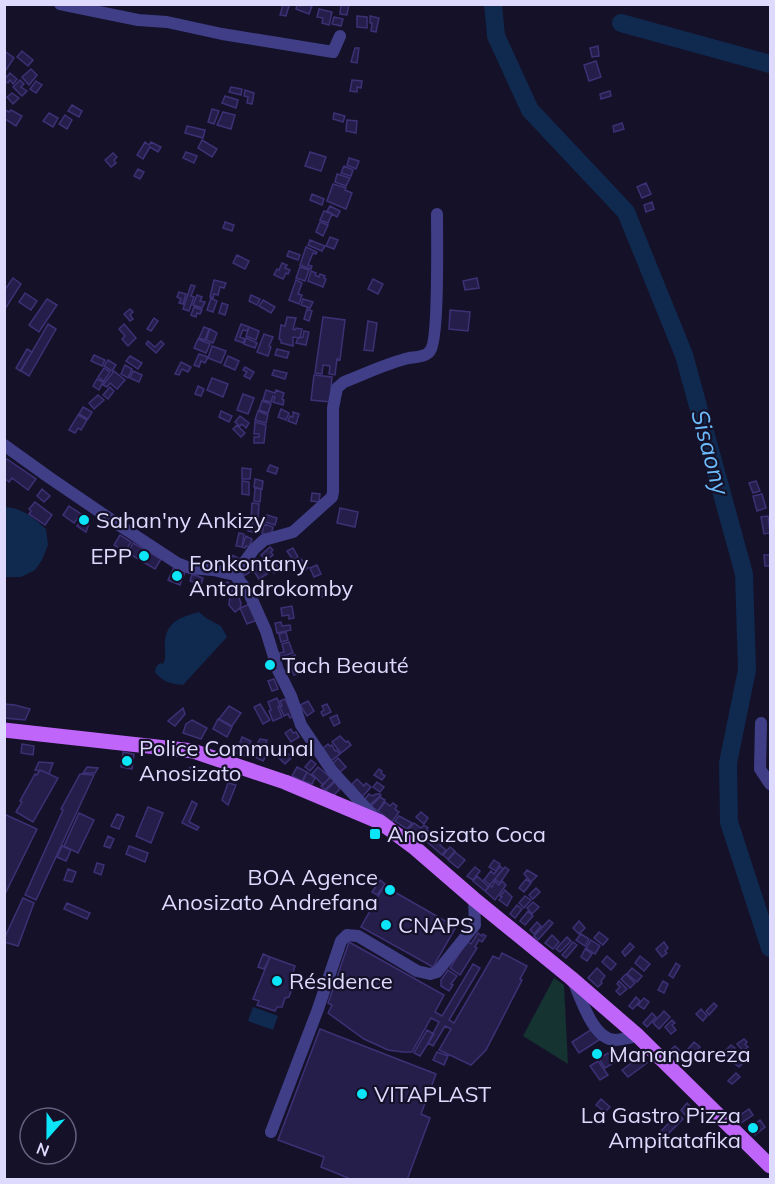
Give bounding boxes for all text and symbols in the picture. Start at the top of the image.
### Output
water label: Sisaony [685,406,737,499]
place label: Sahan'ny Ankizy [96,506,266,534]
marker: Sahan'ny Ankizy [77,513,91,527]
place label: EPP [90,542,132,570]
marker: EPP [137,549,151,563]
place label: Fonkontany Antandrokomby [189,549,353,602]
marker: Fonkontany Antandrokomby [170,569,184,583]
place label: Tach Beauté [282,651,409,679]
marker: Tach Beauté [263,658,277,672]
place label: Police Communal Anosizato [139,734,314,787]
marker: Police Communal Anosizato [120,754,134,768]
place label: Anosizato Coca [387,820,546,848]
marker: Anosizato Coca [368,827,382,841]
place label: BOA Agence Anosizato Andrefana [161,863,378,916]
marker: BOA Agence Anosizato Andrefana [383,883,397,897]
place label: CNAPS [398,911,474,939]
marker: CNAPS [379,918,393,932]
place label: Résidence [289,967,393,995]
marker: Résidence [270,974,284,988]
place label: Manangareza [609,1040,751,1068]
marker: Manangareza [590,1047,604,1061]
place label: VITAPLAST [374,1080,491,1108]
marker: VITAPLAST [355,1087,369,1101]
place label: La Gastro Pizza Ampitatafika [581,1101,741,1154]
north arrow [18,1106,78,1166]
marker: La Gastro Pizza Ampitatafika [746,1121,760,1135]
text: N [33,1139,52,1162]

